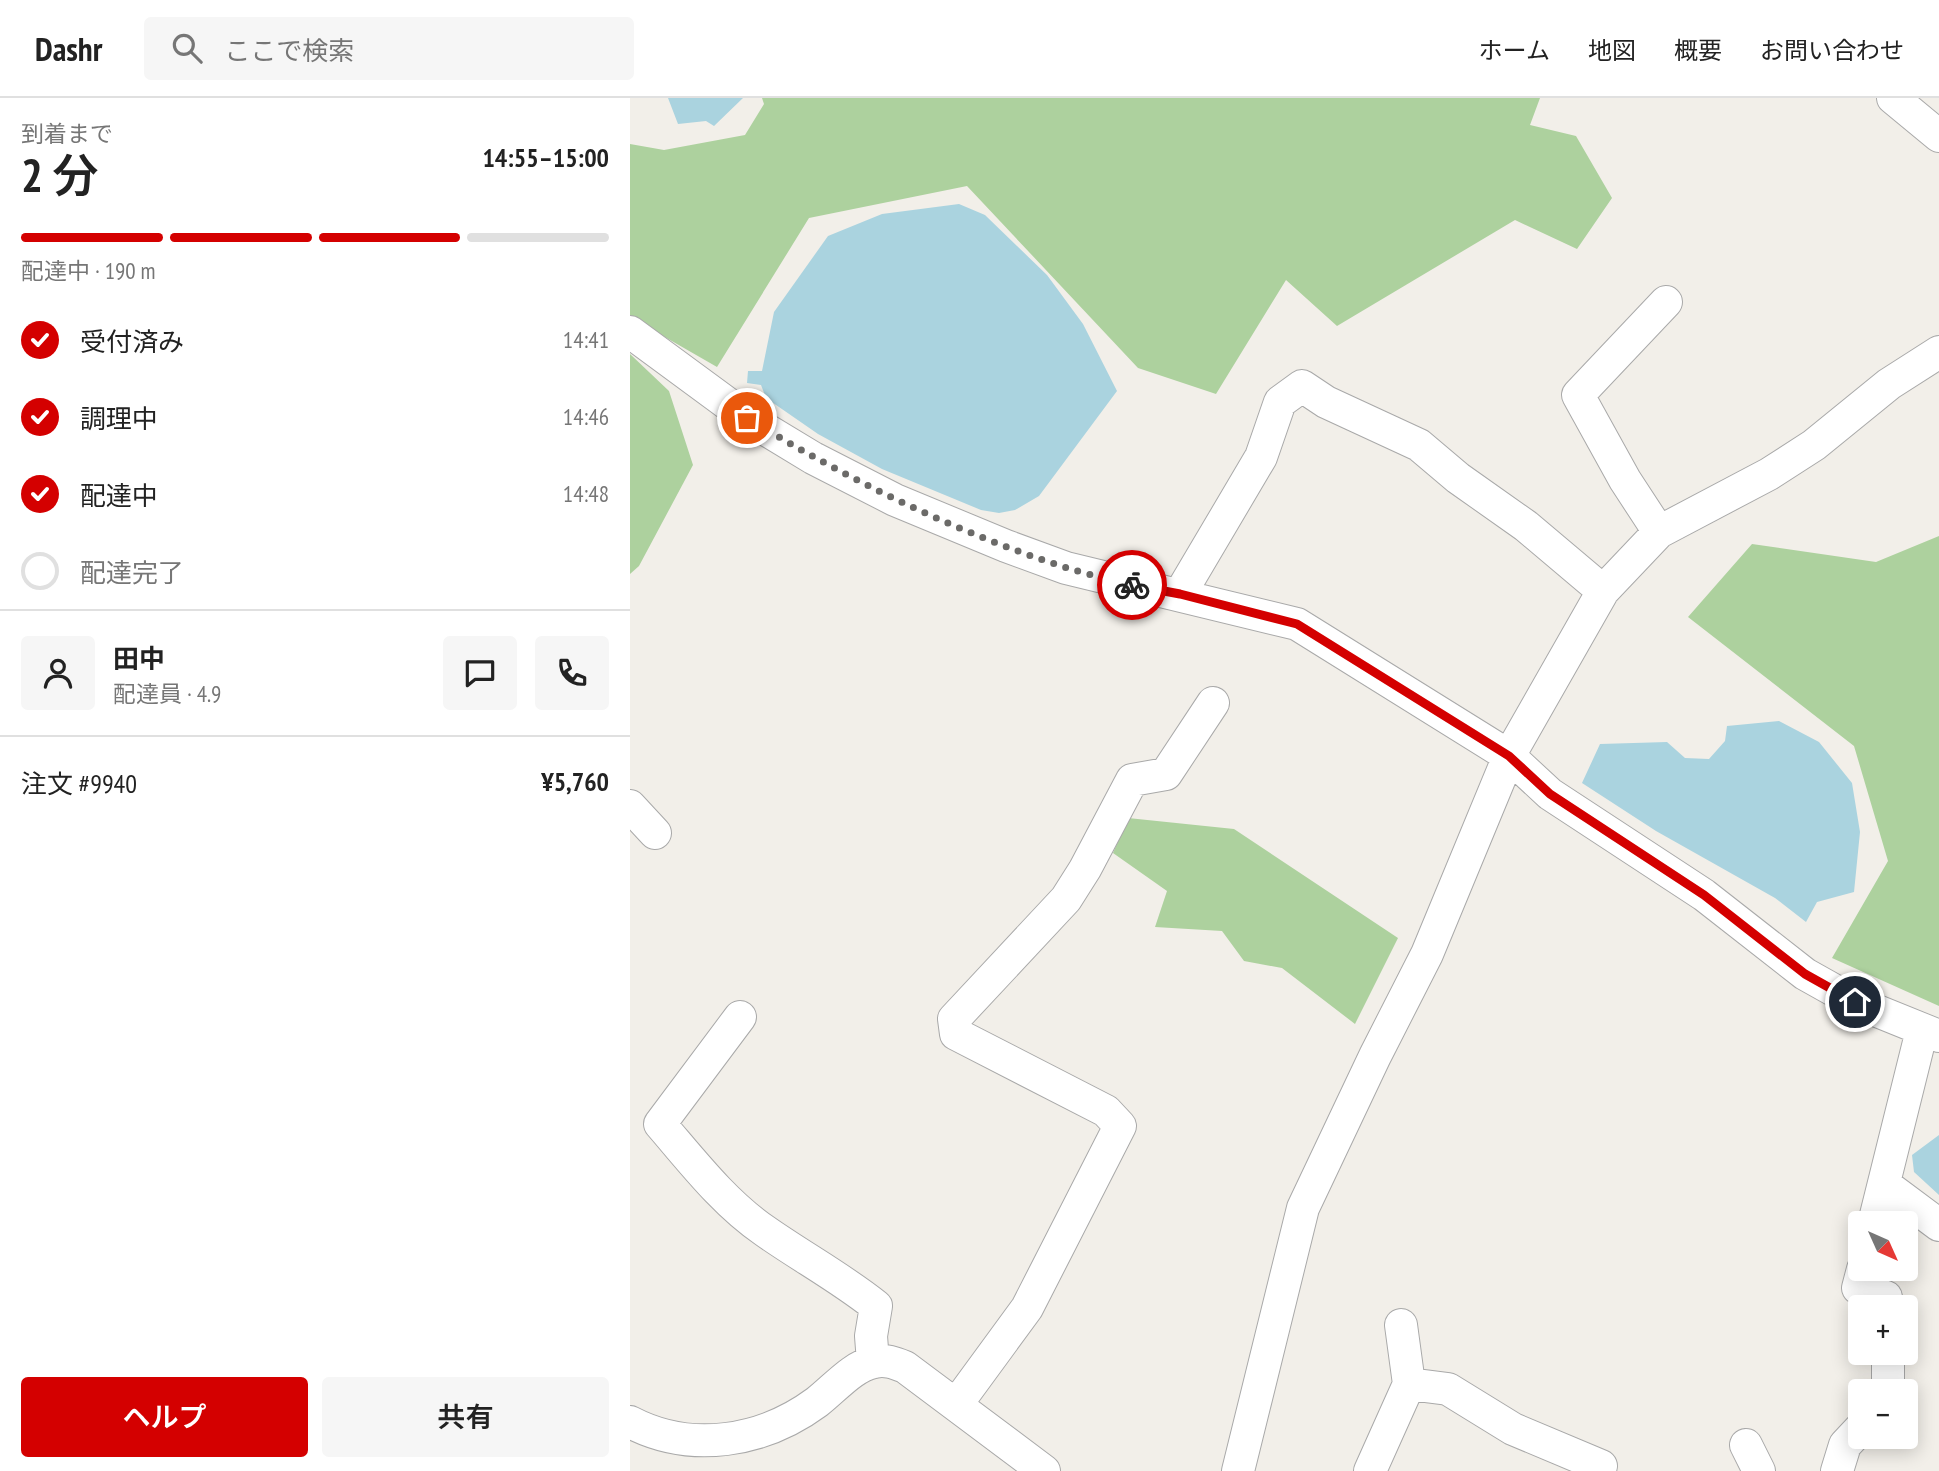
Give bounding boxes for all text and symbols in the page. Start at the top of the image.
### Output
search box [144,17,634,80]
text: Dashr [35,27,102,70]
icon: search [168,29,206,67]
text: ここで検索 [224,34,354,67]
text: ホーム [1479,35,1550,66]
text: 地図 [1588,35,1636,66]
text: 概要 [1674,35,1722,66]
text: お問い合わせ [1760,35,1904,66]
text: 到着まで [21,119,113,148]
text: 14:55–15:00 [482,141,609,174]
text: 2 分 [21,145,98,205]
text: 配達中 · 190 m [21,256,156,285]
icon: check [21,321,59,359]
text: 受付済み [80,325,184,358]
text: 14:41 [563,325,609,354]
pin [717,388,777,448]
icon: check [21,398,59,436]
icon: bag [728,399,766,437]
text: 調理中 [80,402,158,435]
text: 14:46 [563,402,609,431]
icon: check [21,475,59,513]
text: 配達中 [80,479,158,512]
text: 14:48 [563,479,609,508]
courier [1097,550,1167,620]
text: 配達完了 [80,556,184,589]
icon: bike [1113,566,1151,604]
button: person [21,636,95,710]
button: chat [443,636,517,710]
button: phone [535,636,609,710]
text: 田中 [113,642,165,675]
text: 配達員 · 4.9 [113,679,221,708]
text: ¥5,760 [541,765,609,798]
text: 注文 #9940 [21,767,137,800]
pin [1825,972,1885,1032]
icon: home [1836,983,1874,1021]
north arrow [1848,1211,1918,1281]
map controls [1848,1211,1918,1449]
button: + [1848,1295,1918,1365]
button: ヘルプ [21,1377,308,1457]
button: 共有 [322,1377,609,1457]
button: − [1848,1379,1918,1449]

